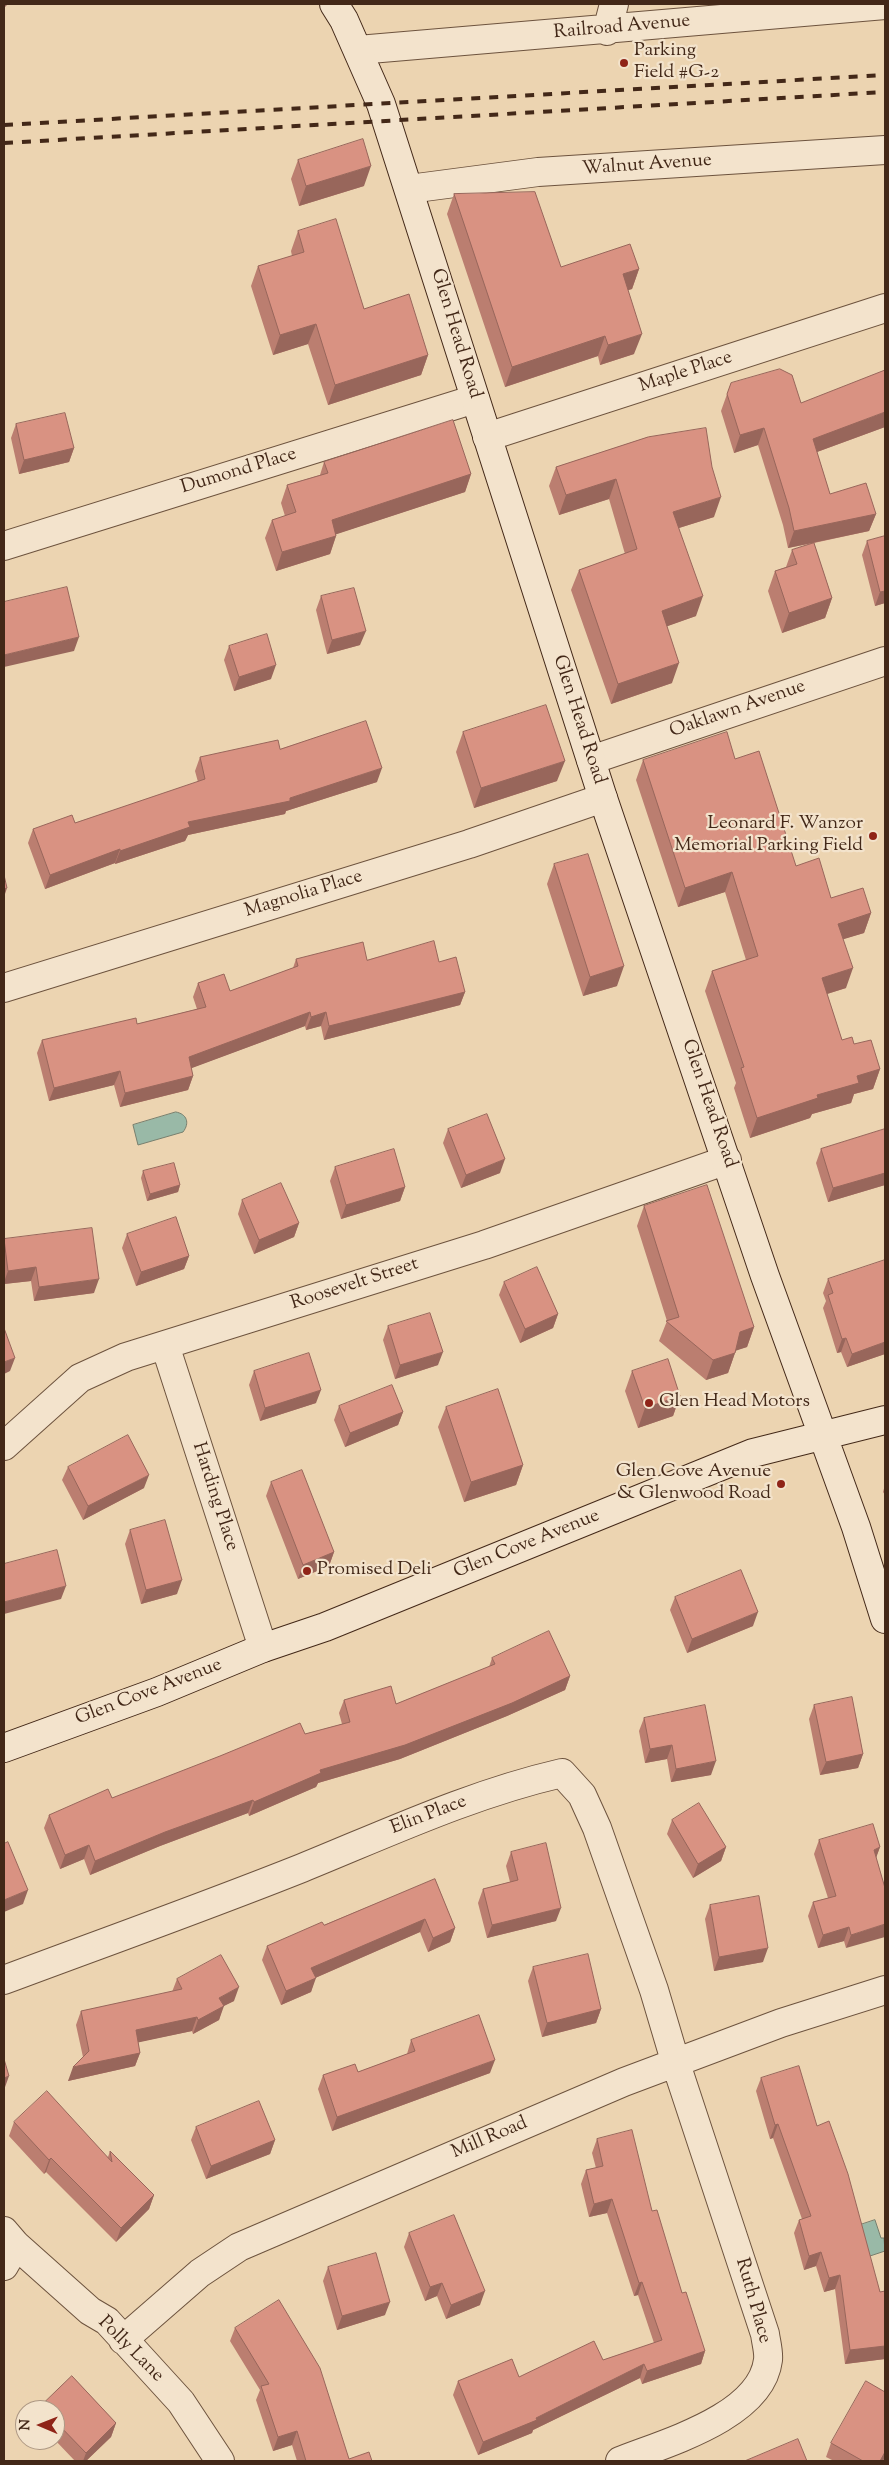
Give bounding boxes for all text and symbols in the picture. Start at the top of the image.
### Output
street label: Railroad Avenue [553,11,691,45]
place label: Parking Field #G-2 [634,41,719,85]
marker: Parking Field #G-2 [618,57,630,69]
street label: Walnut Avenue [581,150,713,182]
street label: Glen Head Road [424,266,486,402]
street label: Maple Place [637,347,735,399]
street label: Dumond Place [178,444,300,500]
street label: Glen Head Road [546,652,610,788]
street label: Oaklawn Avenue [667,676,809,744]
place label: Leonard F. Wanzor Memorial Parking Field [674,814,863,858]
marker: Leonard F. Wanzor Memorial Parking Field [867,830,879,842]
street label: Magnolia Place [242,866,366,924]
street label: Glen Head Road [675,1037,741,1171]
street label: Roosevelt Street [288,1254,422,1316]
place label: Glen Head Motors [659,1392,810,1414]
marker: Glen Head Motors [643,1397,655,1409]
street label: Harding Place [186,1440,242,1554]
place label: Glen Cove Avenue & Glenwood Road [616,1462,771,1506]
marker: Glen Cove Avenue & Glenwood Road [775,1478,787,1490]
street label: Glen Cove Avenue [451,1505,603,1585]
place label: Promised Deli [317,1560,432,1582]
marker: Promised Deli [301,1565,313,1577]
street label: Glen Cove Avenue [72,1655,226,1731]
street label: Elin Place [388,1791,470,1841]
street label: Mill Road [449,2113,531,2165]
street label: Ruth Place [729,2256,775,2346]
street label: Polly Lane [92,2312,168,2388]
north arrow [15,2400,65,2450]
text: N [16,2419,36,2431]

